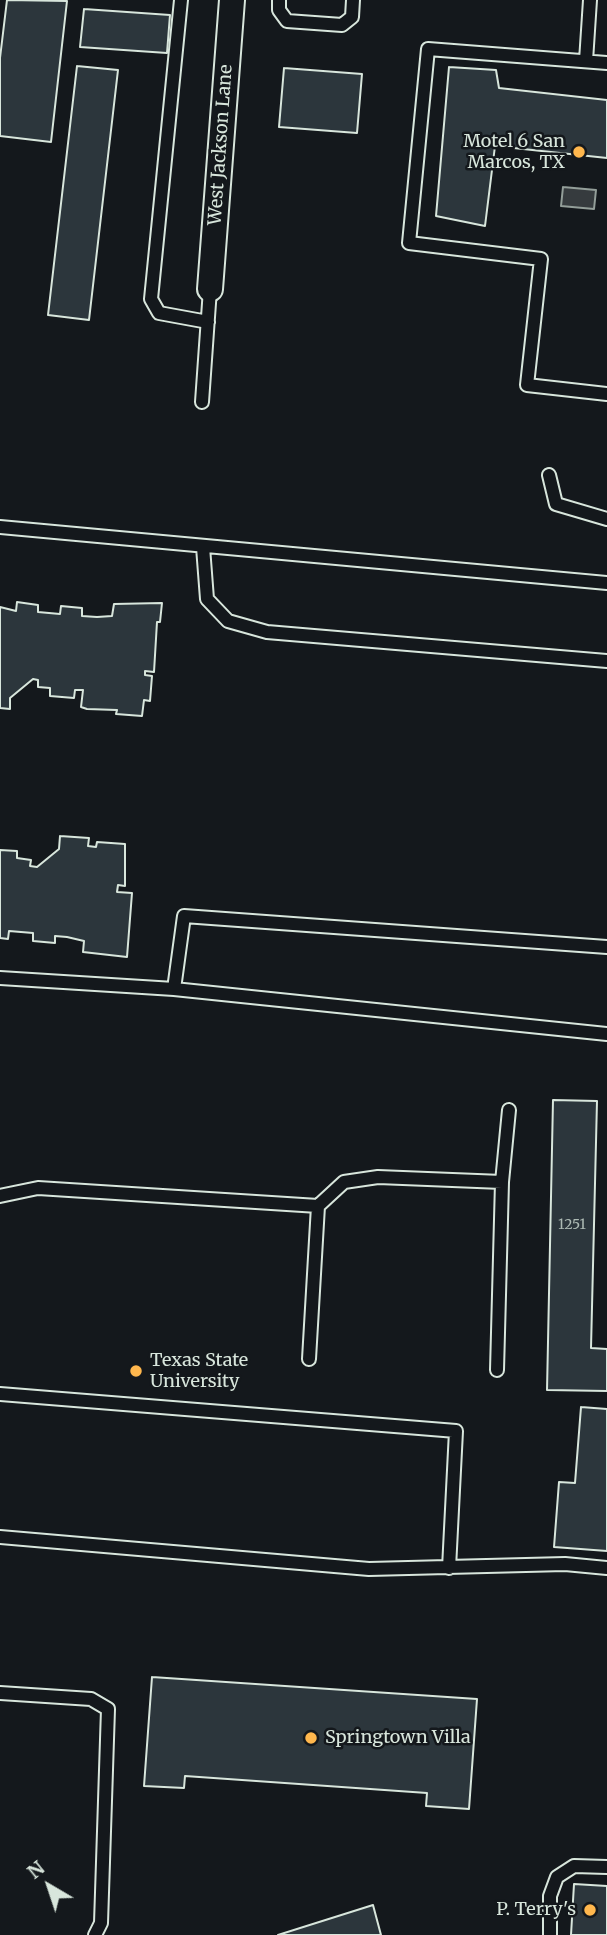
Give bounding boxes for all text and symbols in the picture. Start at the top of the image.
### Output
street label: West Jackson Lane [205,64,237,226]
place label: Motel 6 San Marcos, TX [463,131,565,174]
marker: Motel 6 San Marcos, TX [571,144,587,160]
house number: 1251 [558,1217,586,1233]
place label: Texas State University [150,1350,248,1392]
marker: Texas State University [128,1363,144,1379]
place label: Springtown Villa [325,1727,471,1749]
marker: Springtown Villa [303,1730,319,1746]
north arrow [14,1851,84,1921]
text: N [22,1856,49,1884]
place label: P. Terry's [496,1899,576,1921]
marker: P. Terry's [582,1902,598,1918]

